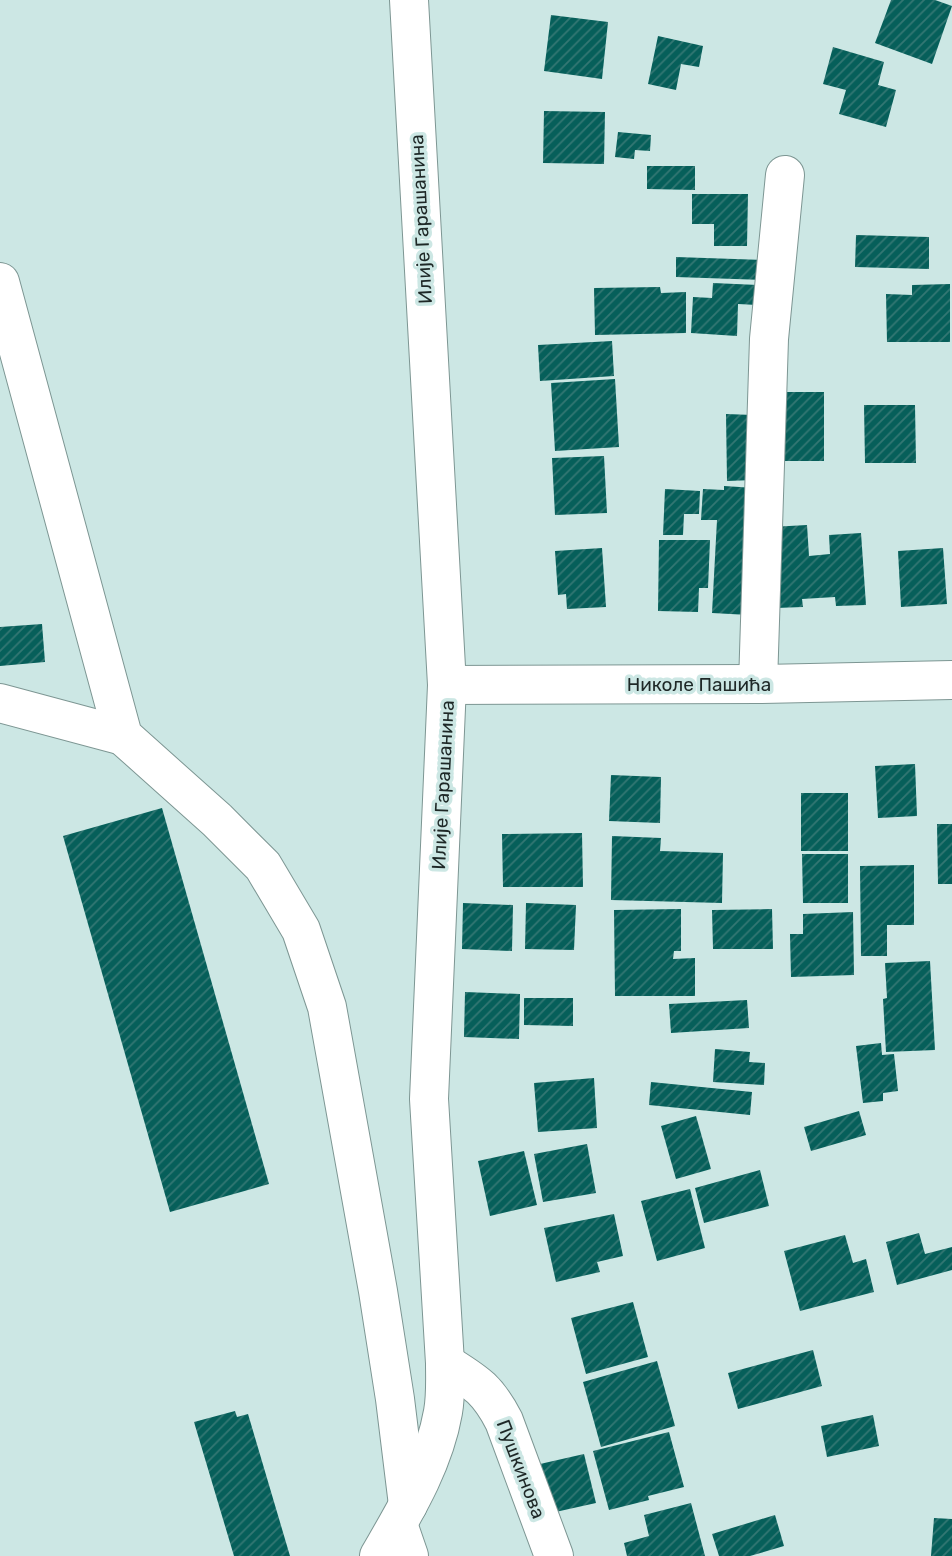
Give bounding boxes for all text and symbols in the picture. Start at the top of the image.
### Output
street label: Илије Гарашанина [405,134,437,304]
street label: Николе Пашића [627,673,771,696]
street label: Илије Гарашанина [427,700,459,870]
street label: Пушкинова [492,1416,550,1522]

